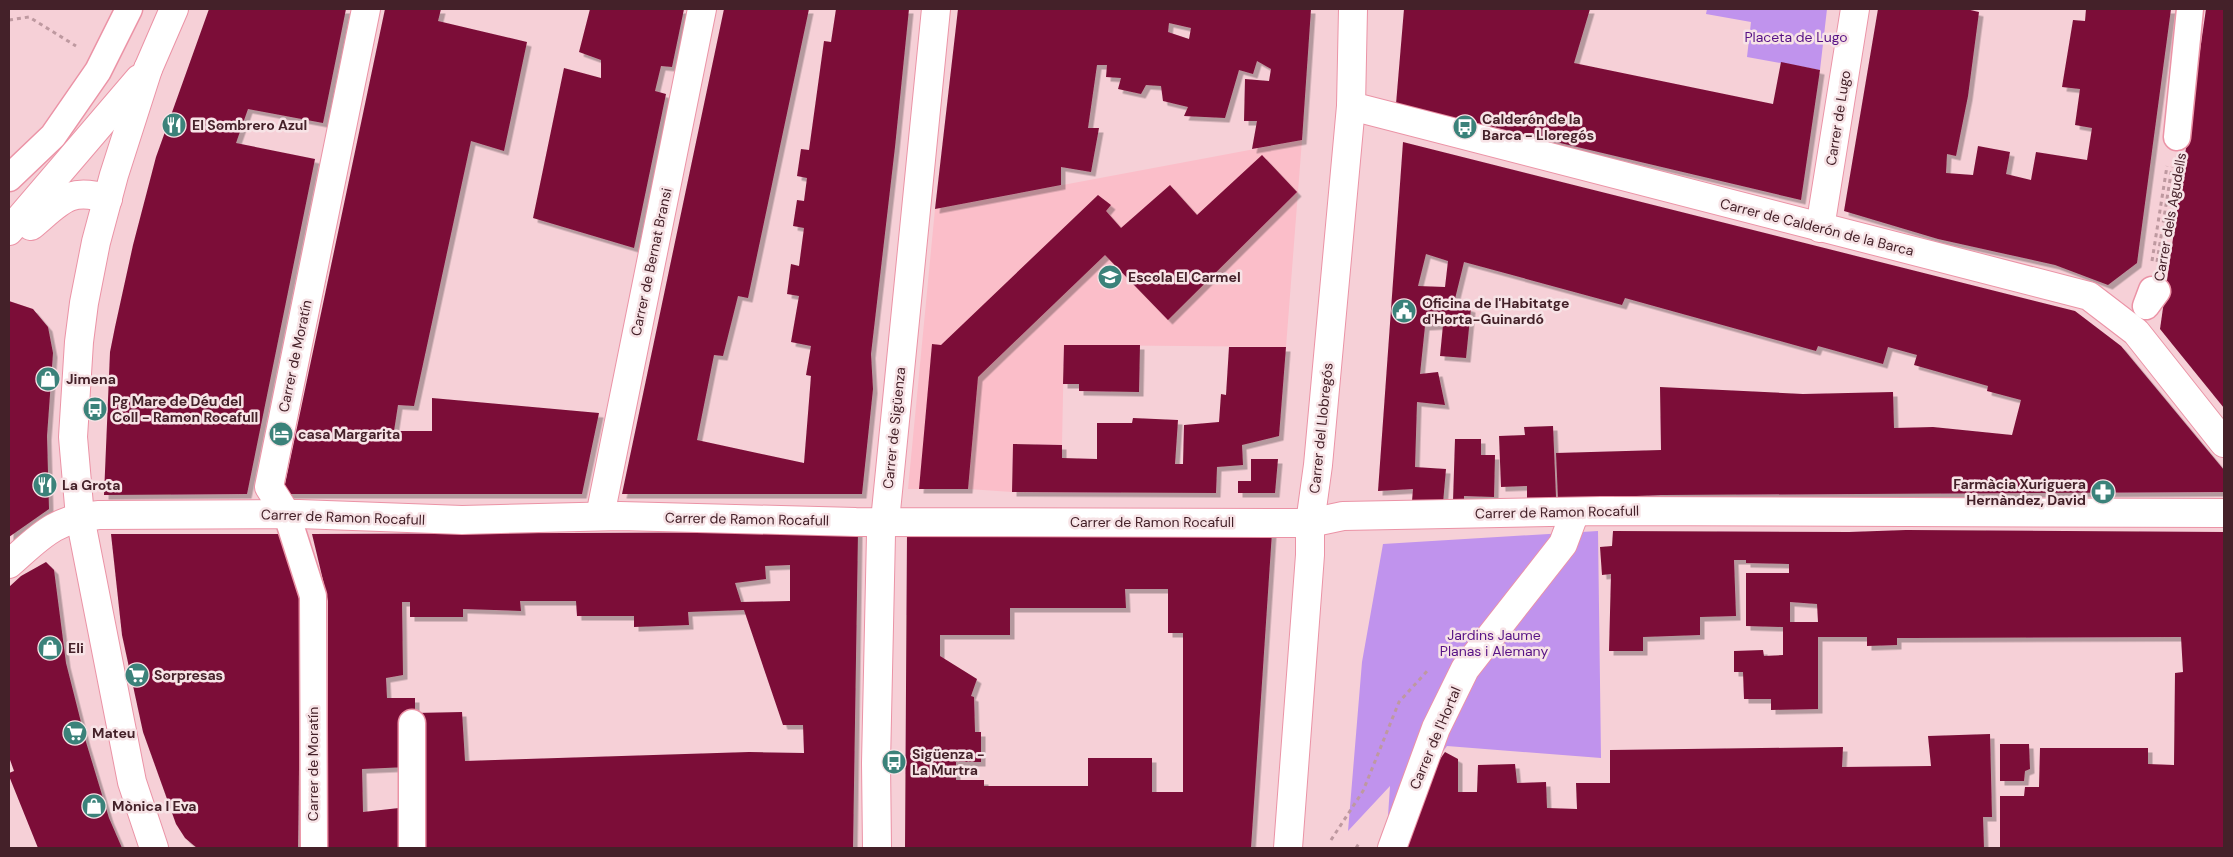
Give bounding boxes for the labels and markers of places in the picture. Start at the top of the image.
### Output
place label: Calderón de la Barca - Lloregós [1482,110,1594,144]
restaurant icon: El Sombrero Azul [161,112,187,138]
bus stop icon: Calderón de la Barca - Lloregós [1452,114,1478,140]
place label: El Sombrero Azul [192,116,307,134]
school or university icon: Escola El Carmel [1097,264,1123,290]
place label: Escola El Carmel [1128,268,1241,286]
place label: Oficina de l'Habitatge d'Horta-Guinardó [1422,294,1569,328]
public building icon: Oficina de l'Habitatge d'Horta-Guinardó [1391,298,1417,324]
shop icon: Jimena [35,366,61,392]
place label: Jimena [66,370,116,388]
place label: Pg Mare de Déu del Coll - Ramon Rocafull [112,392,258,426]
bus stop icon: Pg Mare de Déu del Coll - Ramon Rocafull [82,396,108,422]
hotel icon: casa Margarita [268,421,294,447]
place label: casa Margarita [298,425,400,443]
restaurant icon: La Grota [32,472,58,498]
place label: Farmàcia Xuriguera Hernàndez, David [1953,475,2086,509]
place label: La Grota [62,476,120,494]
pharmacy icon: Farmàcia Xuriguera Hernàndez, David [2090,479,2116,505]
shop icon: Eli [37,635,63,661]
place label: Eli [68,639,84,657]
supermarket icon: Sorpresas [124,662,150,688]
place label: Sorpresas [154,666,223,684]
supermarket icon: Mateu [62,720,88,746]
place label: Mateu [92,724,135,742]
place label: Sigüenza - La Murtra [912,745,985,779]
bus stop icon: Sigüenza - La Murtra [881,749,907,775]
shop icon: Mònica I Eva [81,793,107,819]
place label: Mònica I Eva [112,797,196,815]

